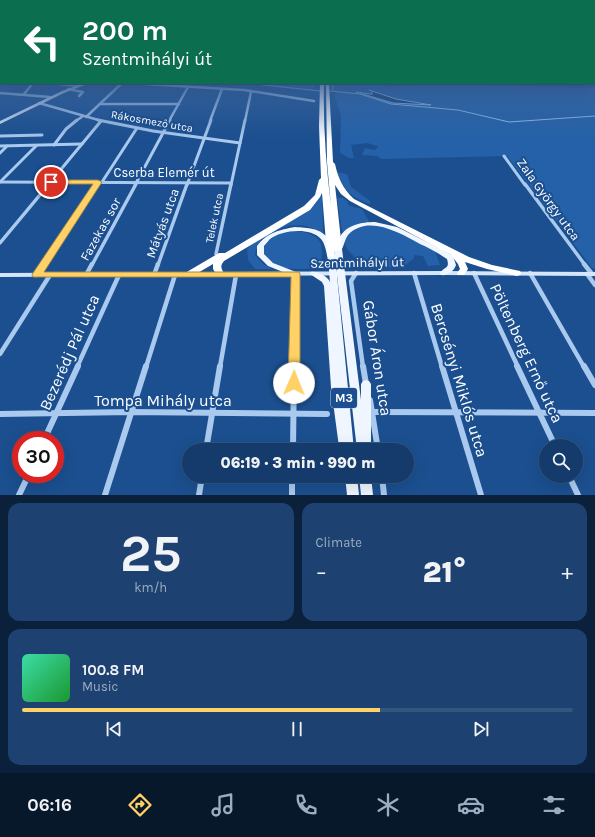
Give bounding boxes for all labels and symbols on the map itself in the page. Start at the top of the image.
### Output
street label: Rákosmező utca [110,108,194,135]
street label: Zala György utca [514,155,583,243]
pin [34,165,68,199]
street label: Cserba Elemér út [113,165,215,180]
street label: Mátyás utca [143,186,182,260]
street label: Telek utca [203,192,226,244]
street label: Fazekas sor [77,195,124,263]
street label: Szentmihályi út [310,254,404,271]
street label: Pöltenberg Ernő utca [486,280,567,426]
street label: Bezerédj Pál utca [35,291,104,413]
street label: Gábor Áron utca [359,299,396,417]
street label: Bercsényi Miklós utca [427,301,492,459]
position arrow [273,362,315,404]
road number: M3 [331,388,357,408]
street label: Tompa Mihály utca [94,391,232,410]
speed limit sign: 30 [12,431,64,483]

